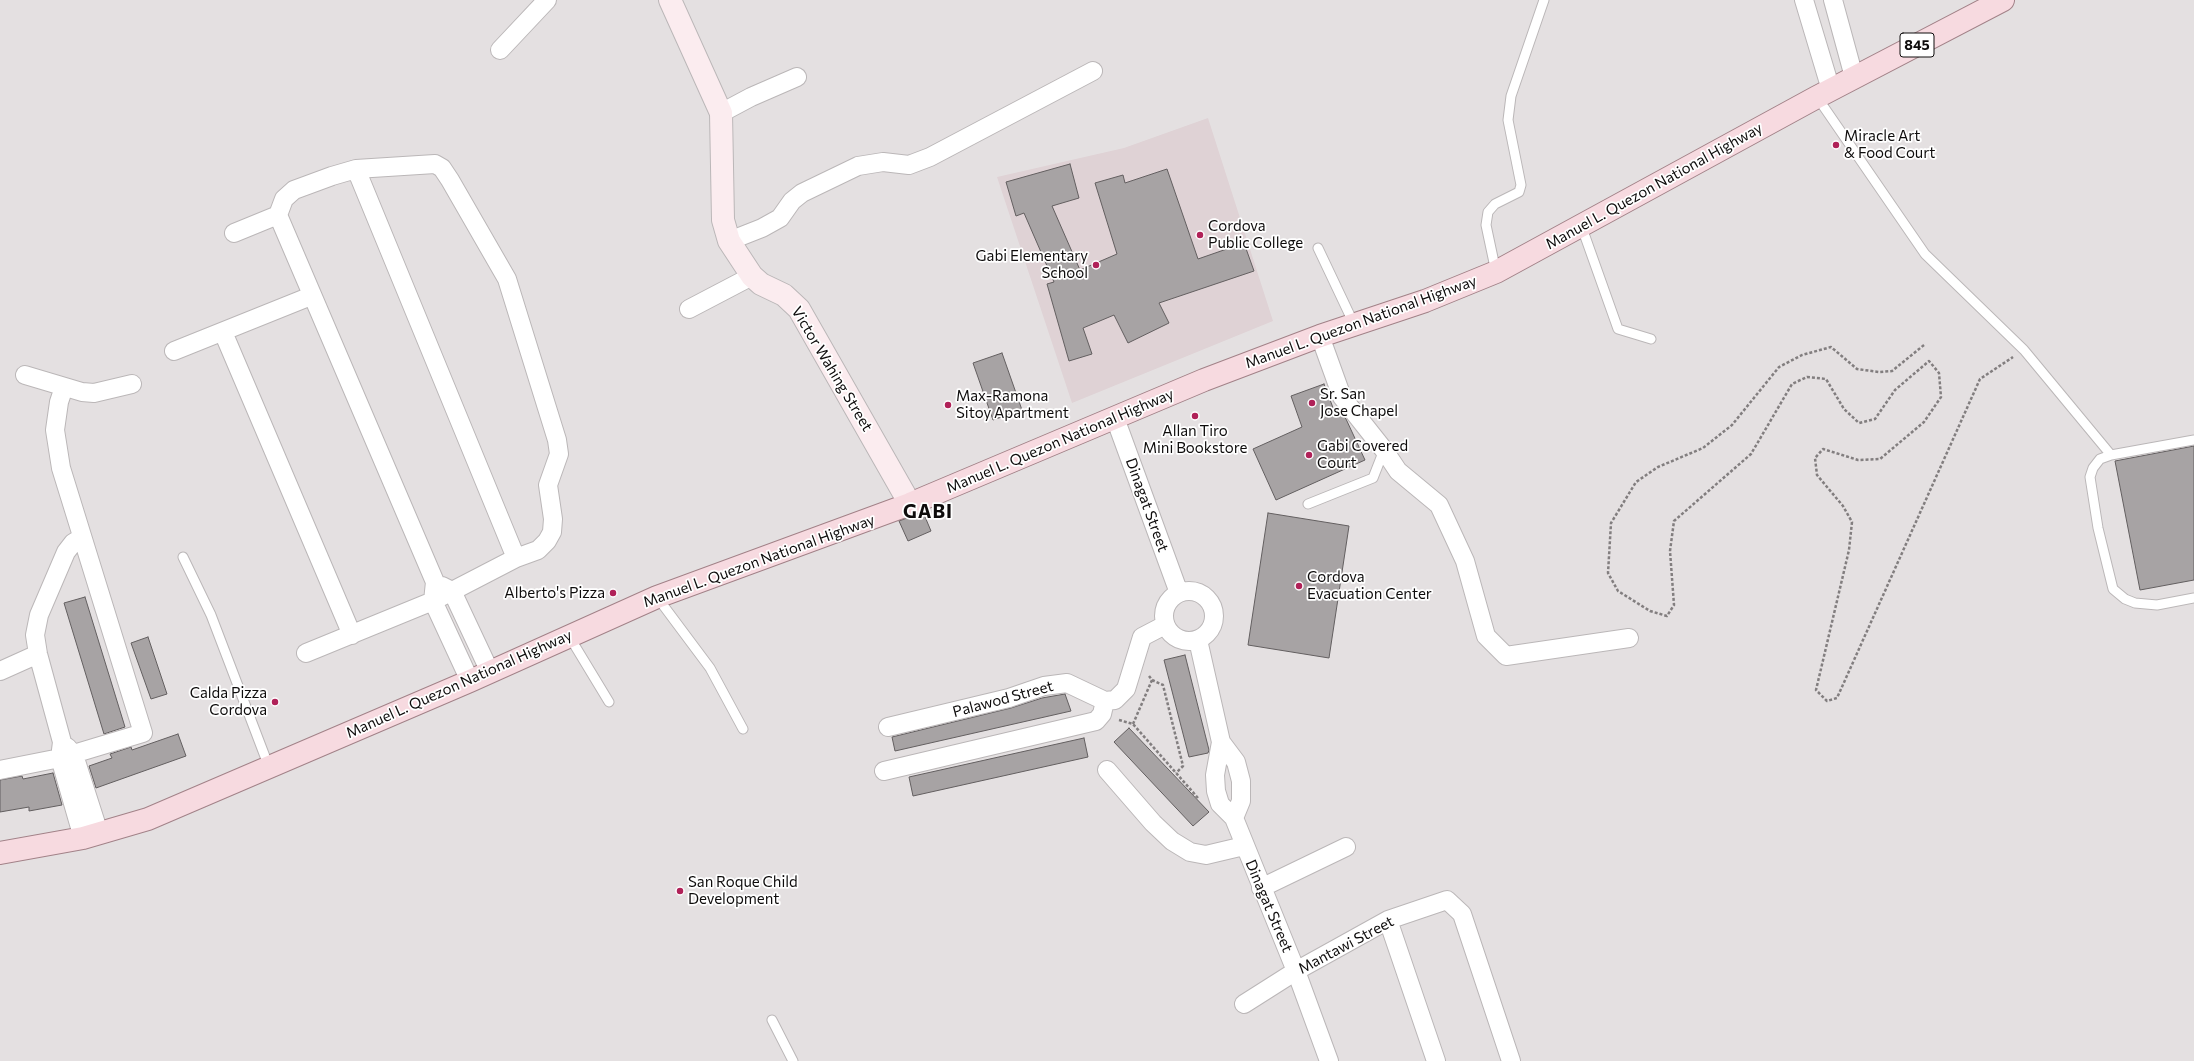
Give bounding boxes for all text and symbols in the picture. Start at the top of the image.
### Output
road number: 845 [1900,33,1934,57]
street label: Manuel L. Quezon National Highway [1542,119,1766,253]
place label: Miracle Art & Food Court [1844,127,1935,162]
marker: Miracle Art & Food Court [1831,140,1841,150]
place label: Cordova Public College [1208,217,1303,252]
marker: Cordova Public College [1195,230,1205,240]
place label: Gabi Elementary School [976,247,1088,282]
marker: Gabi Elementary School [1091,260,1101,270]
street label: Manuel L. Quezon National Highway [1243,272,1479,372]
street label: Victor Wahing Street [788,303,876,435]
street label: Manuel L. Quezon National Highway [944,385,1176,497]
place label: Sr. San Jose Chapel [1320,385,1398,420]
place label: Max-Ramona Sitoy Apartment [956,387,1069,422]
marker: Sr. San Jose Chapel [1307,398,1317,408]
marker: Max-Ramona Sitoy Apartment [943,400,953,410]
marker: Allan Tiro Mini Bookstore [1190,411,1200,421]
place label: Allan Tiro Mini Bookstore [1143,422,1247,457]
place label: Gabi Covered Court [1317,437,1408,472]
marker: Gabi Covered Court [1304,450,1314,460]
street label: Dinagat Street [1122,456,1172,554]
district label: GABI [903,501,953,523]
street label: Manuel L. Quezon National Highway [641,511,877,611]
place label: Cordova Evacuation Center [1307,568,1432,603]
marker: Cordova Evacuation Center [1294,581,1304,591]
place label: Alberto's Pizza [504,584,605,602]
marker: Alberto's Pizza [608,588,618,598]
street label: Manuel L. Quezon National Highway [343,626,575,742]
street label: Palawod Street [951,677,1055,721]
place label: Calda Pizza Cordova [190,684,267,719]
marker: Calda Pizza Cordova [270,697,280,707]
street label: Dinagat Street [1241,857,1297,955]
place label: San Roque Child Development [688,873,798,908]
marker: San Roque Child Development [675,886,685,896]
street label: Mantawi Street [1295,912,1397,978]

